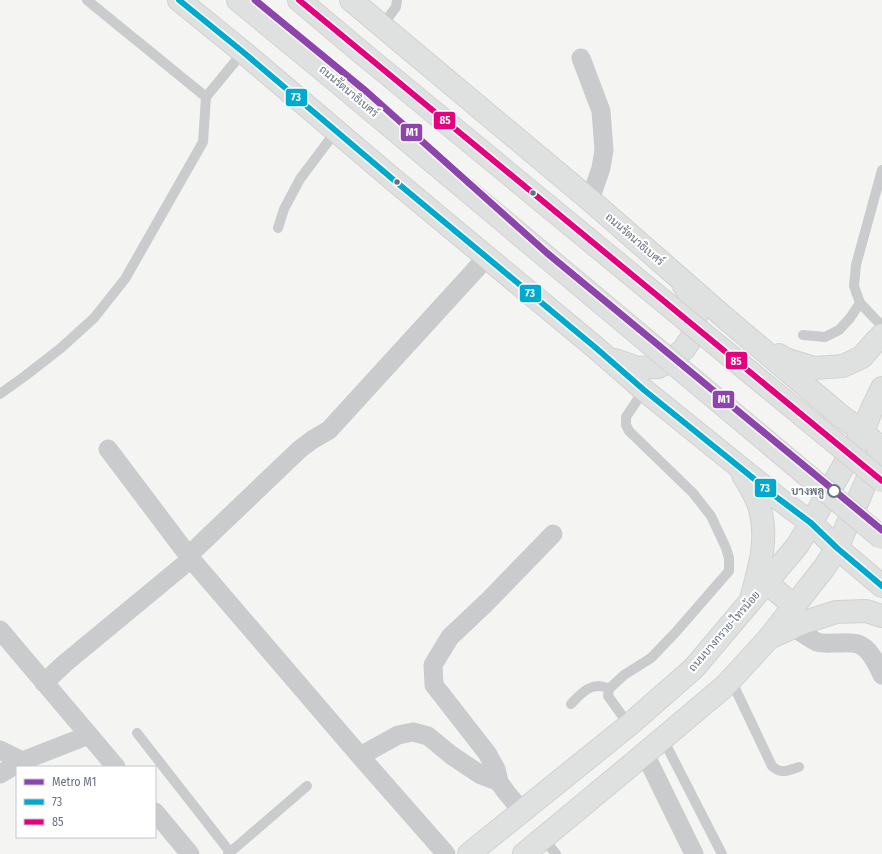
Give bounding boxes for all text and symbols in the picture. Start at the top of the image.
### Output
street label: ถนนรัตนาธิเบศร์ [316,61,382,120]
line badge: 73 [285,88,308,107]
text: 73 [291,91,301,104]
line badge: 85 [433,111,456,130]
text: 85 [439,114,451,127]
line badge: M1 [400,123,423,142]
text: M1 [406,126,418,139]
unlabelled marker [392,177,402,187]
unlabelled marker [528,188,538,198]
street label: ถนนรัตนาธิเบศร์ [603,209,668,268]
line badge: 73 [519,284,542,303]
text: 73 [525,287,535,300]
line badge: 85 [725,351,748,370]
text: 85 [730,355,742,368]
line badge: M1 [712,390,735,409]
text: M1 [718,393,730,406]
line badge: 73 [754,478,777,498]
text: 73 [760,482,770,495]
marker: บางพลู [827,484,841,498]
place label: บางพลู [791,485,824,499]
street label: ถนนบางกรวย-ไทรน้อย [684,587,763,674]
legend [16,766,156,838]
text: Metro M1 [52,775,96,789]
text: 73 [52,795,62,809]
text: 85 [52,815,64,829]

